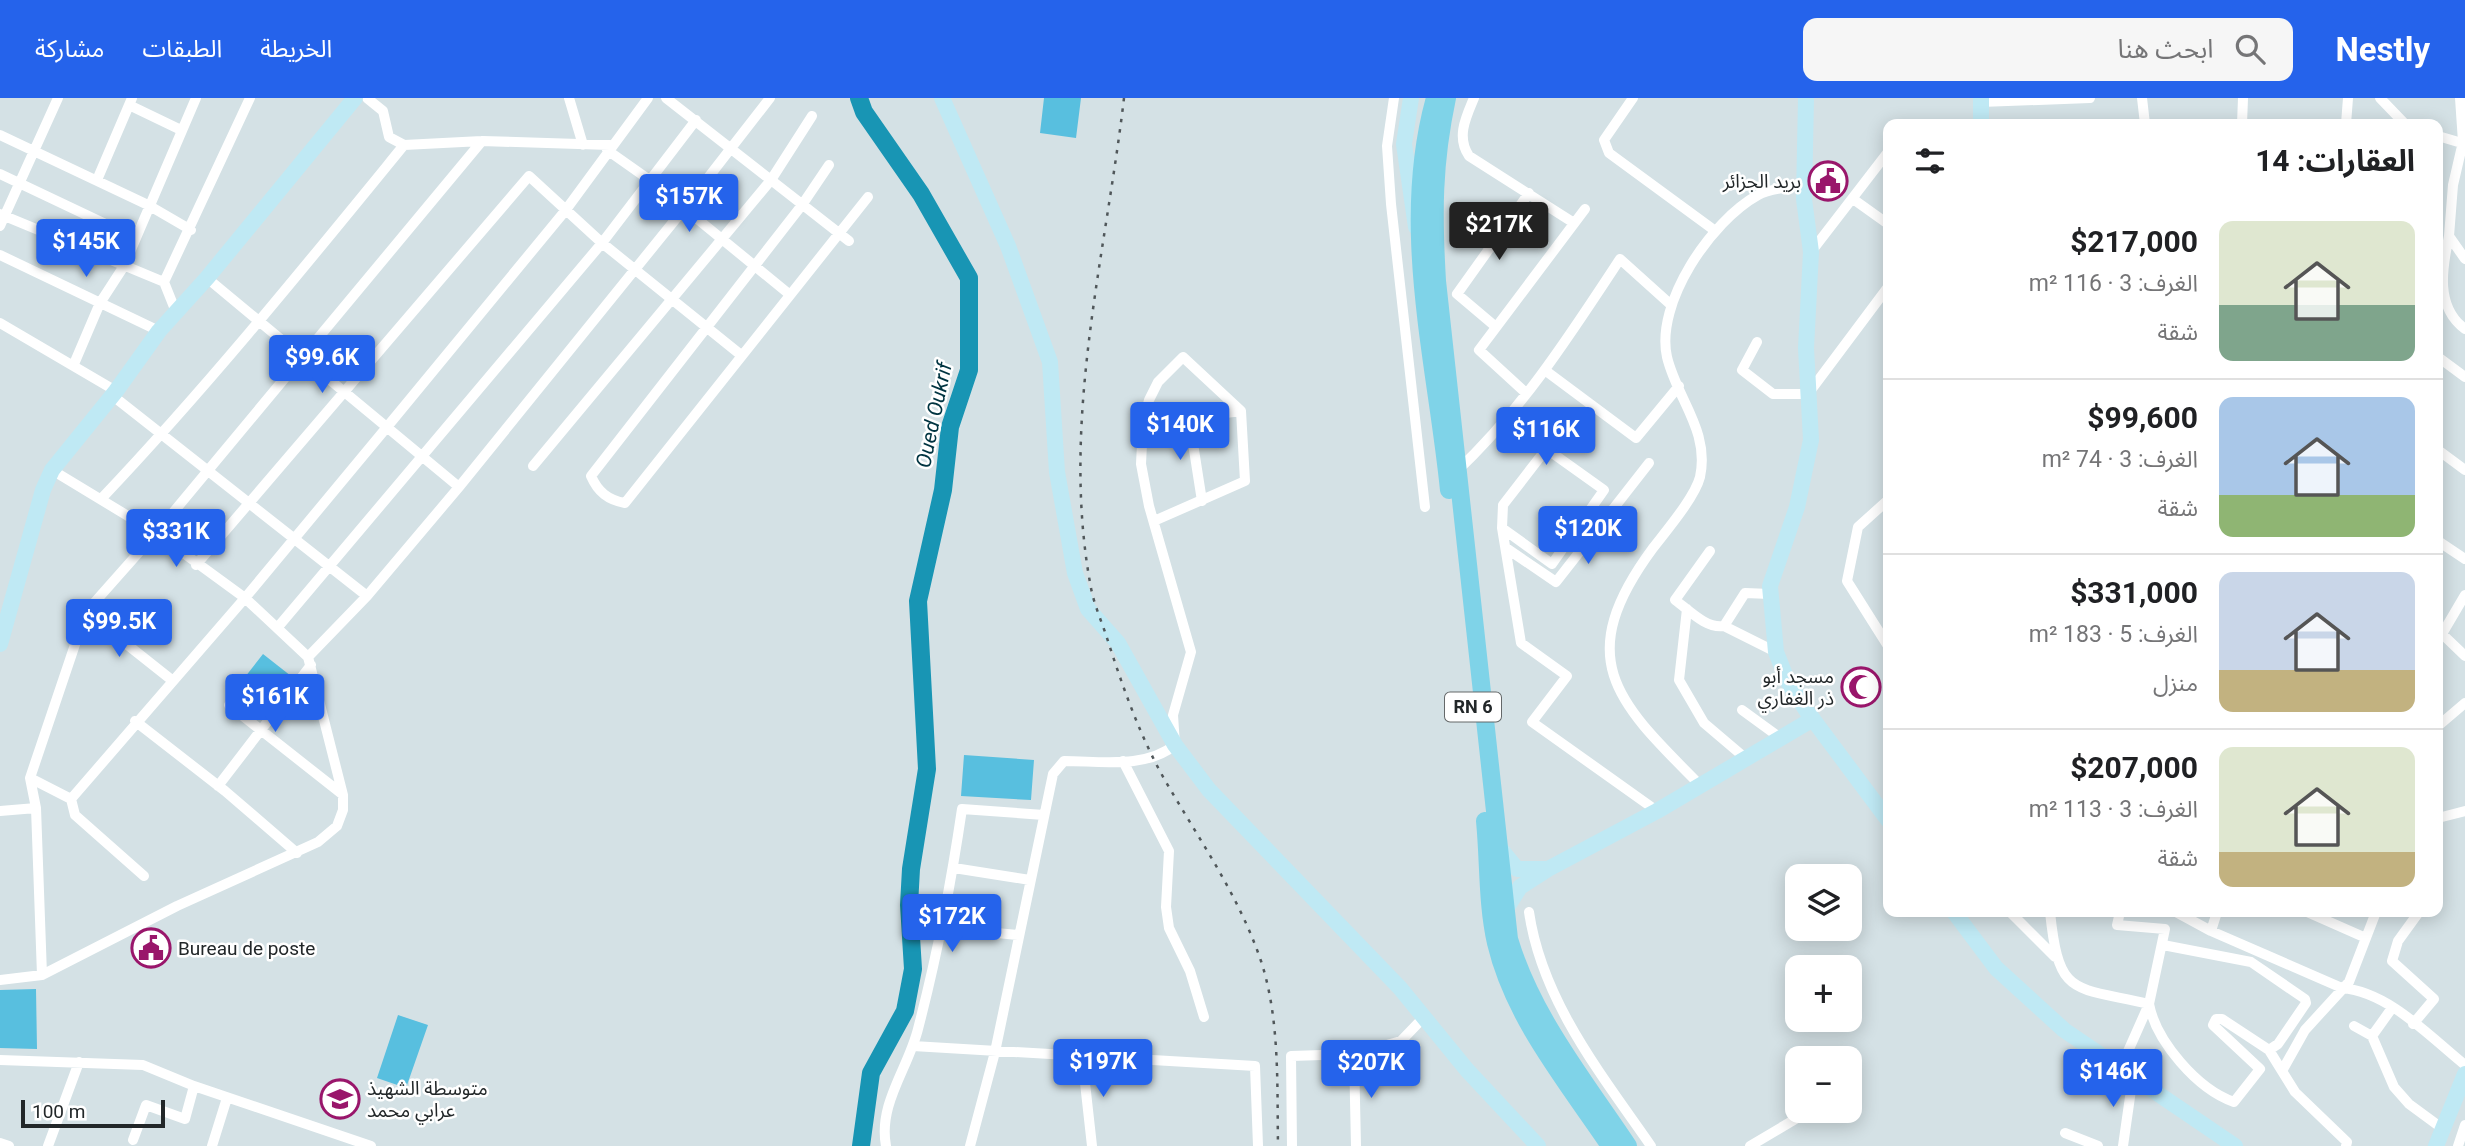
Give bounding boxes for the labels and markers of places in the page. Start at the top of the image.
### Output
public building icon: بريد الجزائر [1807,160,1849,202]
place label: بريد الجزائر [1722,170,1801,193]
pin: $157K [640,174,738,234]
pin: $217K [1450,202,1548,262]
pin: $145K [37,220,135,279]
pin: $99.6K [265,336,379,395]
pin: $140K [1131,402,1229,462]
pin: $116K [1497,408,1595,467]
pin: $120K [1539,506,1637,566]
pin: $331K [127,510,225,569]
pin: $99.5K [62,600,176,659]
place label: مسجد أبو ذر الغفاري [1758,665,1834,713]
mosque icon: مسجد أبو ذر الغفاري [1840,666,1882,708]
pin: $161K [226,674,324,734]
pin: $172K [903,894,1001,954]
public building icon: Bureau de poste [130,927,172,969]
place label: Bureau de poste [178,937,315,960]
pin: $197K [1054,1040,1152,1099]
pin: $207K [1322,1040,1420,1100]
pin: $146K [2064,1049,2162,1109]
place label: متوسطة الشهيذ عرابي محمد [367,1077,488,1125]
school or university icon: متوسطة الشهيذ عرابي محمد [319,1078,361,1120]

